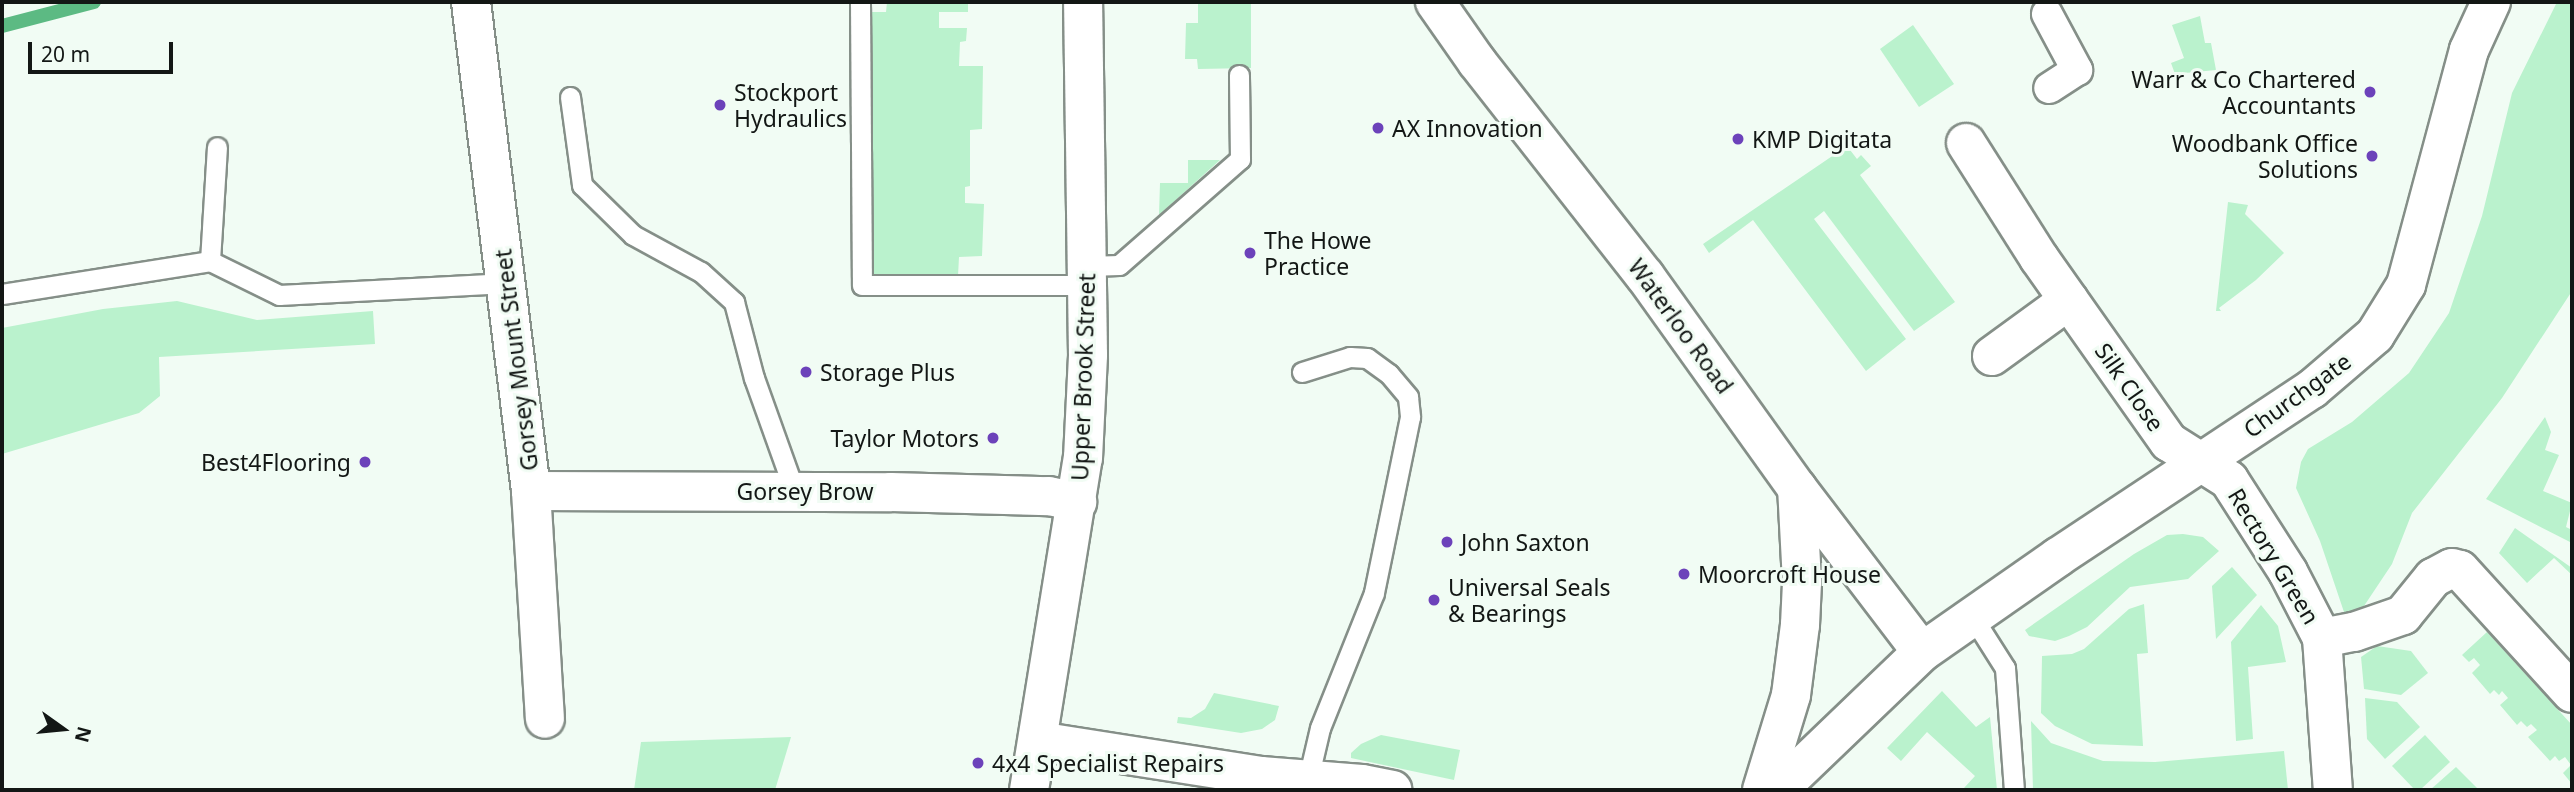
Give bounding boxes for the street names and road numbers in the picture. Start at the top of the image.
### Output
street label: Gorsey Mount Street [489,248,543,472]
street label: Waterloo Road [1623,253,1739,399]
street label: Upper Brook Street [1066,273,1100,481]
street label: Silk Close [2090,338,2170,436]
street label: Churchgate [2238,347,2356,443]
street label: Gorsey Brow [737,477,873,505]
street label: Rectory Green [2223,483,2325,629]

